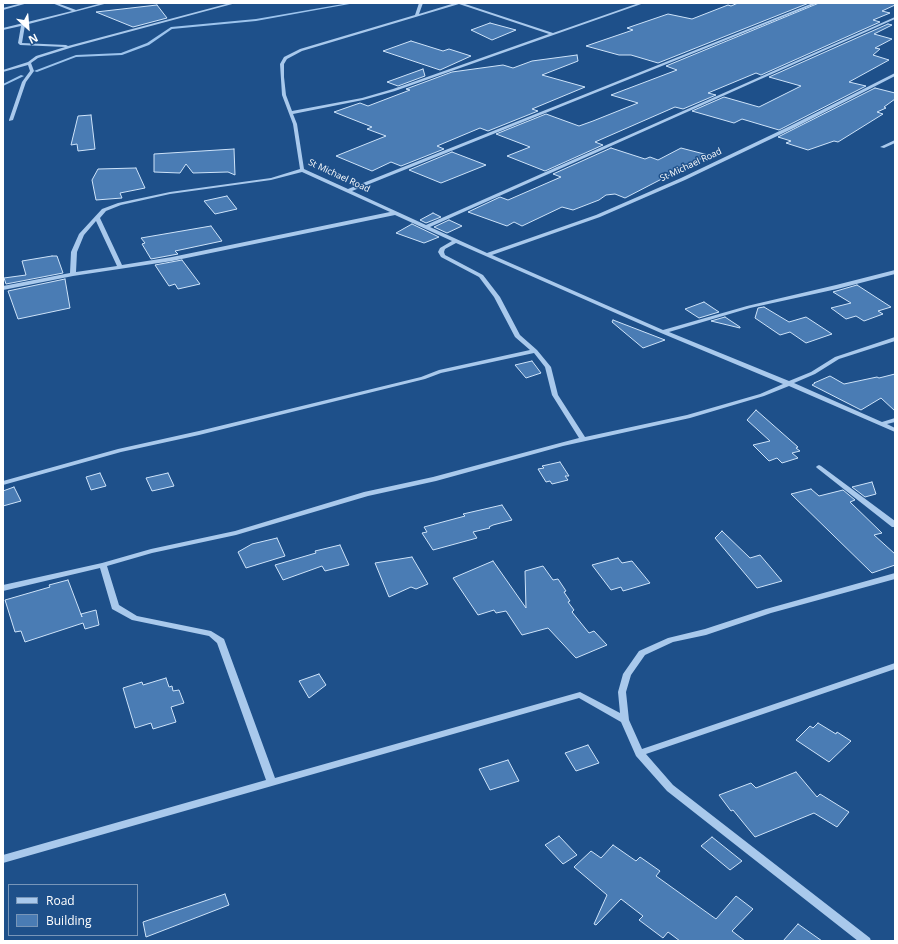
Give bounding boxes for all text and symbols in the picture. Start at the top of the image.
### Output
north arrow [8,8,48,48]
text: N [26,31,41,48]
street label: St Michael Road [658,146,724,184]
street label: St Michael Road [306,157,372,195]
legend [8,884,138,936]
text: Road [46,892,75,909]
text: Building [46,912,91,929]

